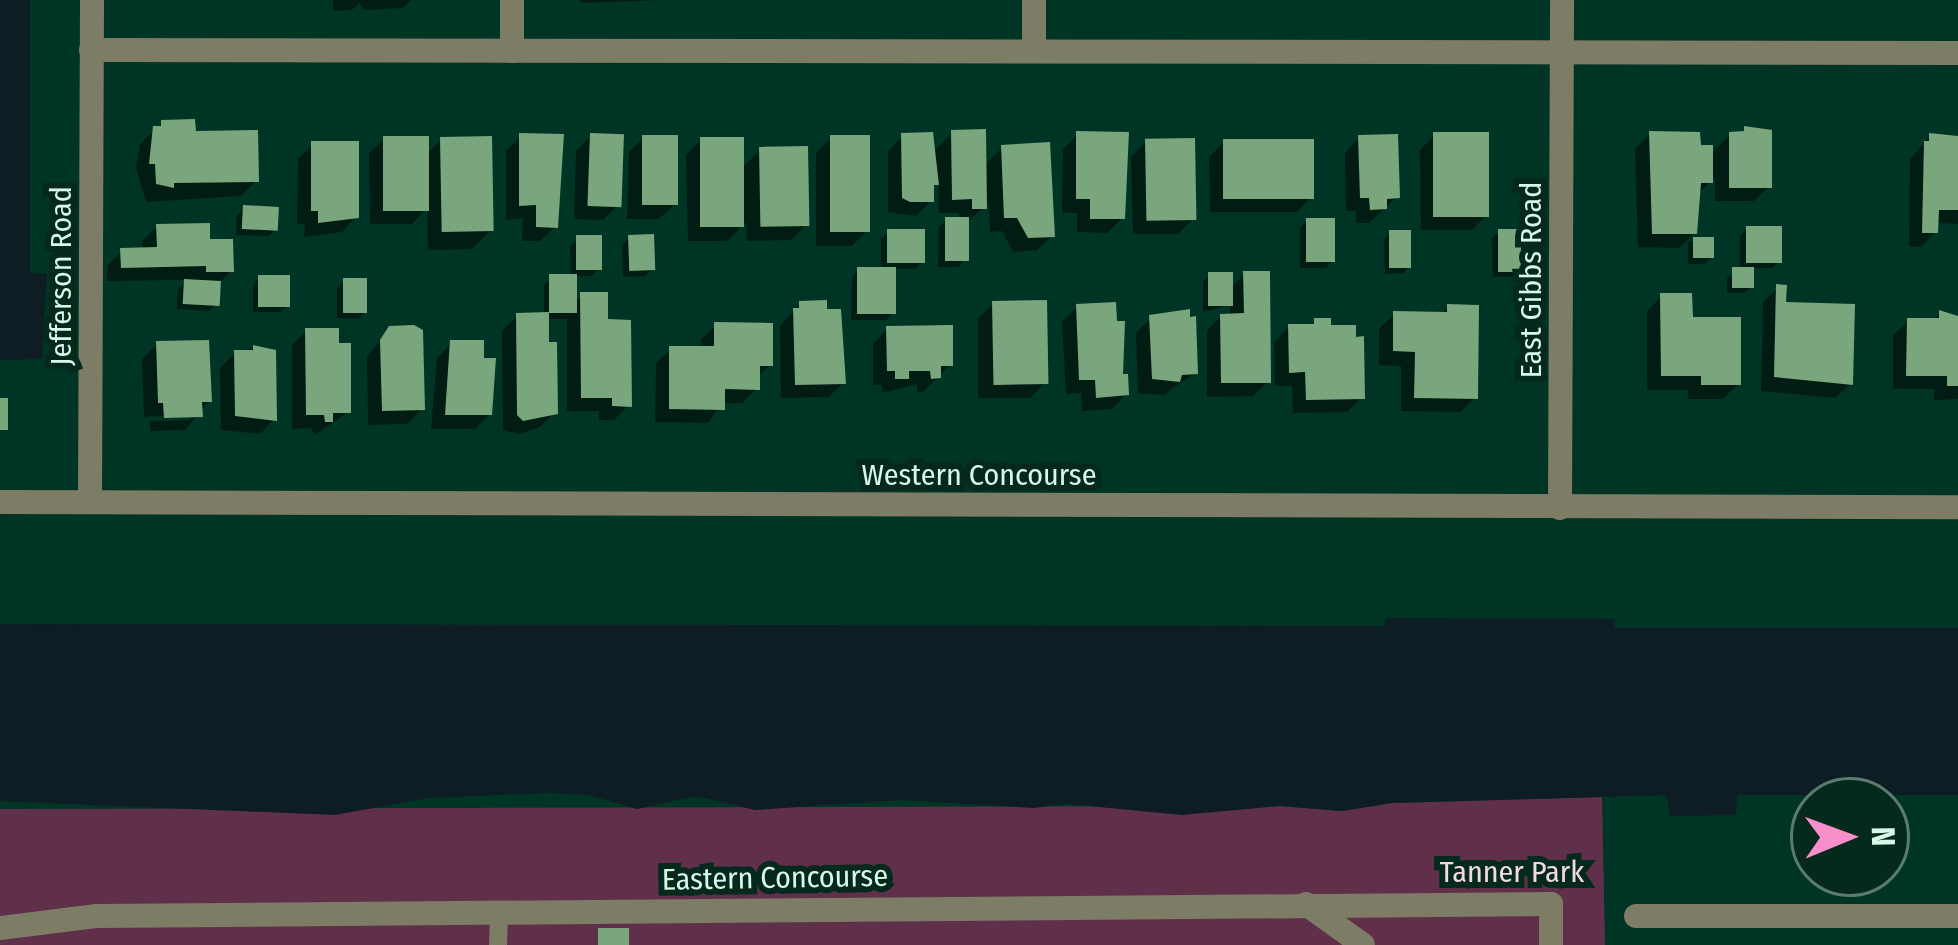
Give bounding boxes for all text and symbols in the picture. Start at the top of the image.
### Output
street label: East Gibbs Road [1513,182,1549,378]
street label: Jefferson Road [43,186,79,366]
street label: Western Concourse [862,457,1096,493]
north arrow [1790,777,1910,897]
text: N [1863,826,1903,847]
park label: Tanner Park [1440,854,1584,890]
street label: Eastern Concourse [662,858,888,898]

